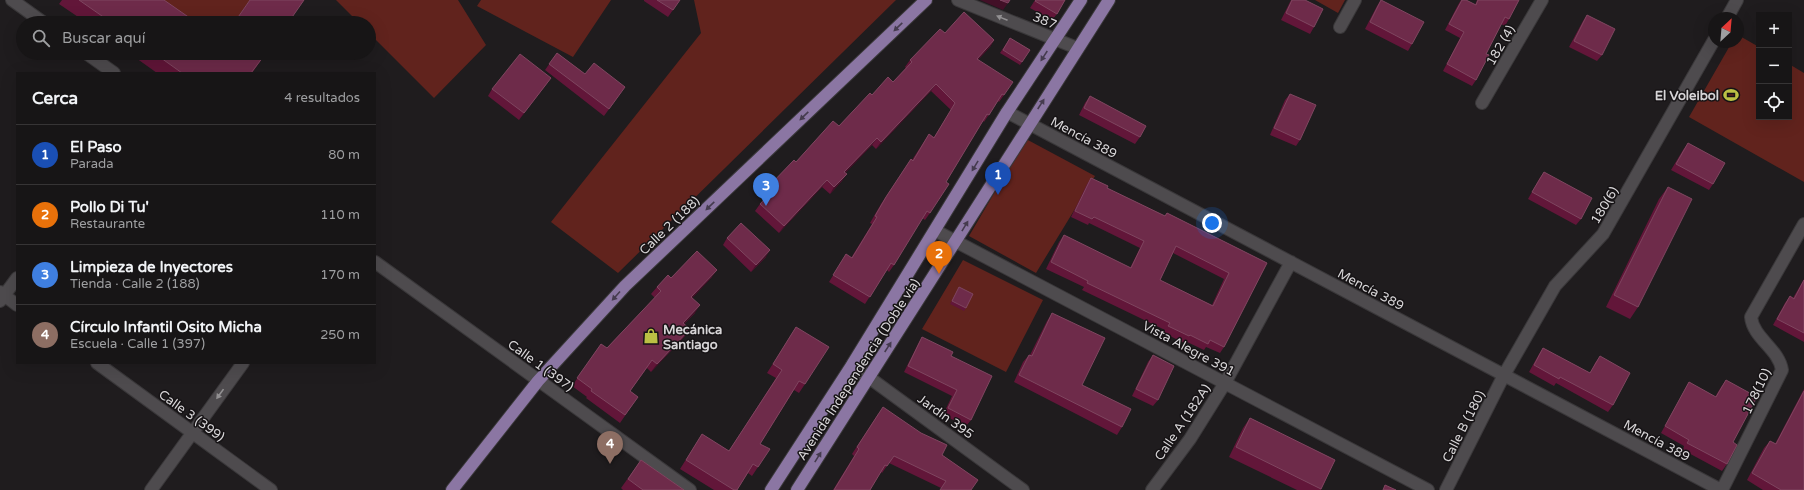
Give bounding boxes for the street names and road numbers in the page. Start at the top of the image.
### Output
street label: 387 [1030,9,1059,33]
street label: 182 (4) [1483,22,1519,69]
street label: Mencía 389 [1048,114,1120,162]
street label: 180(6) [1587,184,1622,227]
street label: Calle 2 (188) [636,193,703,258]
street label: Mencía 389 [1335,266,1407,314]
street label: Avenida Independencia (Doble vía) [794,276,924,463]
street label: Vista Alegre 391 [1140,318,1237,380]
street label: Calle 1 (397) [504,337,577,395]
street label: 178(10) [1739,366,1775,417]
street label: Calle A (182A) [1151,381,1214,464]
street label: Calle 3 (399) [155,387,228,445]
street label: Calle B (180) [1439,388,1489,465]
street label: Jardín 395 [914,391,977,442]
street label: Mencía 389 [1621,417,1693,465]

